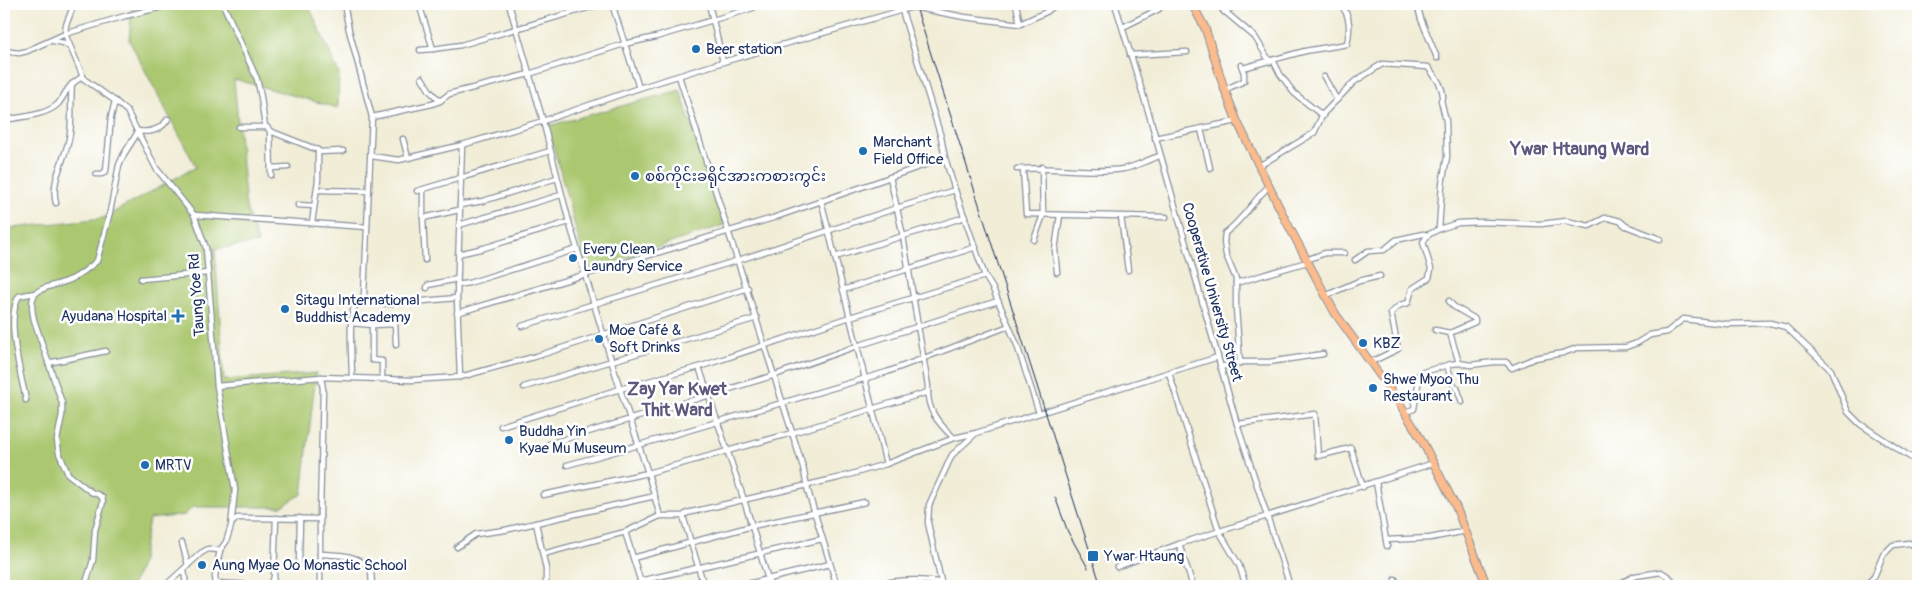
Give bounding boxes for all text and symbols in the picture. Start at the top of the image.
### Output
place label: Beer station [706,40,782,59]
marker: Beer station [690,43,702,55]
place label: Marchant Field Office [873,133,944,169]
district label: Ywar Htaung Ward [1510,138,1650,161]
marker: Marchant Field Office [857,145,869,157]
place label: စစ်ကိုင်းခရိုင်အားကစားကွင်း [645,166,826,188]
marker: စစ်ကိုင်းခရိုင်အားကစားကွင်း [629,170,641,182]
street label: Cooperative University Street [1177,200,1247,385]
place label: Every Clean Laundry Service [583,240,683,276]
marker: Every Clean Laundry Service [567,252,579,264]
street label: Taung Yoe Rd [185,253,209,337]
place label: Sitagu International Buddhist Academy [295,291,420,327]
marker: Sitagu International Buddhist Academy [279,303,291,315]
place label: Ayudana Hospital [61,307,167,326]
marker: Ayudana Hospital [171,309,185,323]
place label: Moe Café & Soft Drinks [609,321,681,357]
marker: Moe Café & Soft Drinks [593,333,605,345]
place label: KBZ [1373,334,1401,353]
marker: KBZ [1357,337,1369,349]
place label: Shwe Myoo Thu Restaurant [1383,370,1479,406]
district label: Zay Yar Kwet Thit Ward [627,378,728,422]
marker: Shwe Myoo Thu Restaurant [1367,382,1379,394]
place label: Buddha Yin Kyae Mu Museum [519,422,627,458]
marker: Buddha Yin Kyae Mu Museum [503,434,515,446]
place label: MRTV [155,456,192,475]
marker: MRTV [139,459,151,471]
place label: Ywar Htaung [1103,547,1184,566]
marker: Ywar Htaung [1086,549,1100,563]
place label: Aung Myae Oo Monastic School [212,556,407,575]
marker: Aung Myae Oo Monastic School [196,559,208,571]

